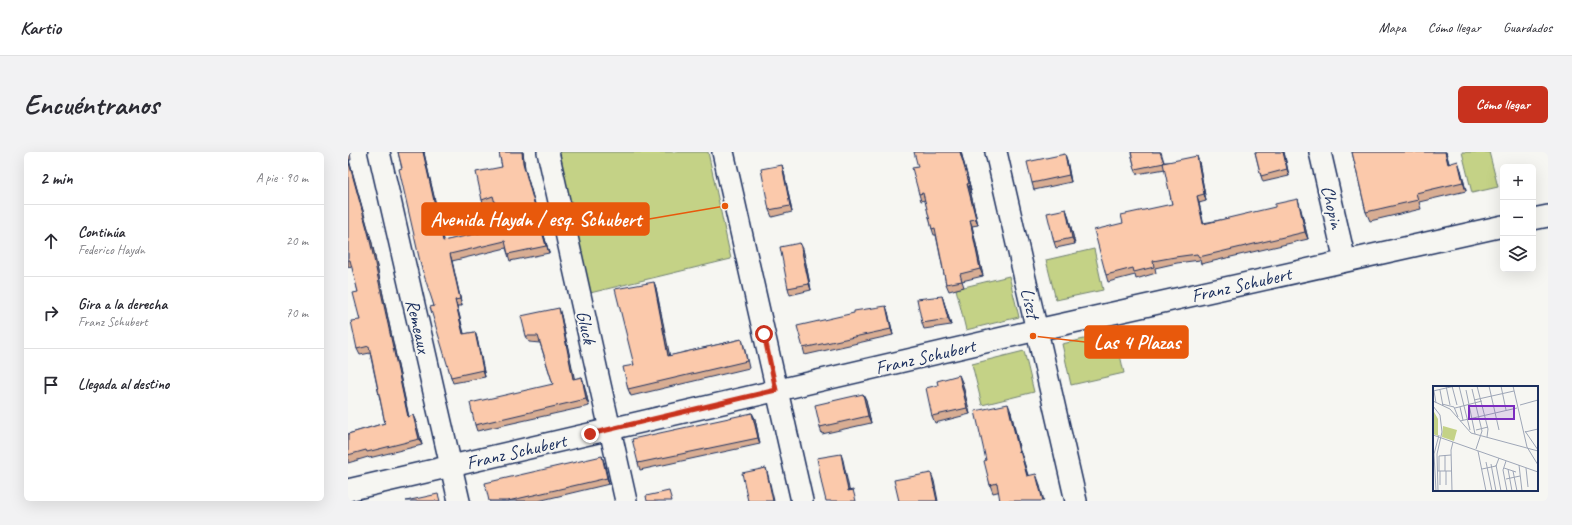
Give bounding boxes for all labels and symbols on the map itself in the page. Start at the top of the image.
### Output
street label: Chopin [1315,183,1349,233]
callout: Avenida Haydn / esq. Schubert [422,203,649,235]
text: Avenida Haydn / esq. Schubert [431,207,644,232]
street label: Franz Schubert [1189,261,1295,308]
street label: Liszt [1015,286,1046,323]
street label: Remeaux [400,297,436,357]
street label: Gluck [571,308,602,348]
route start [755,325,773,343]
callout: Las 4 Plazas [1085,326,1188,358]
text: Las 4 Plazas [1094,330,1182,355]
street label: Franz Schubert [873,333,979,380]
inset map [1433,386,1538,491]
route end [581,425,599,443]
street label: Franz Schubert [464,428,570,475]

